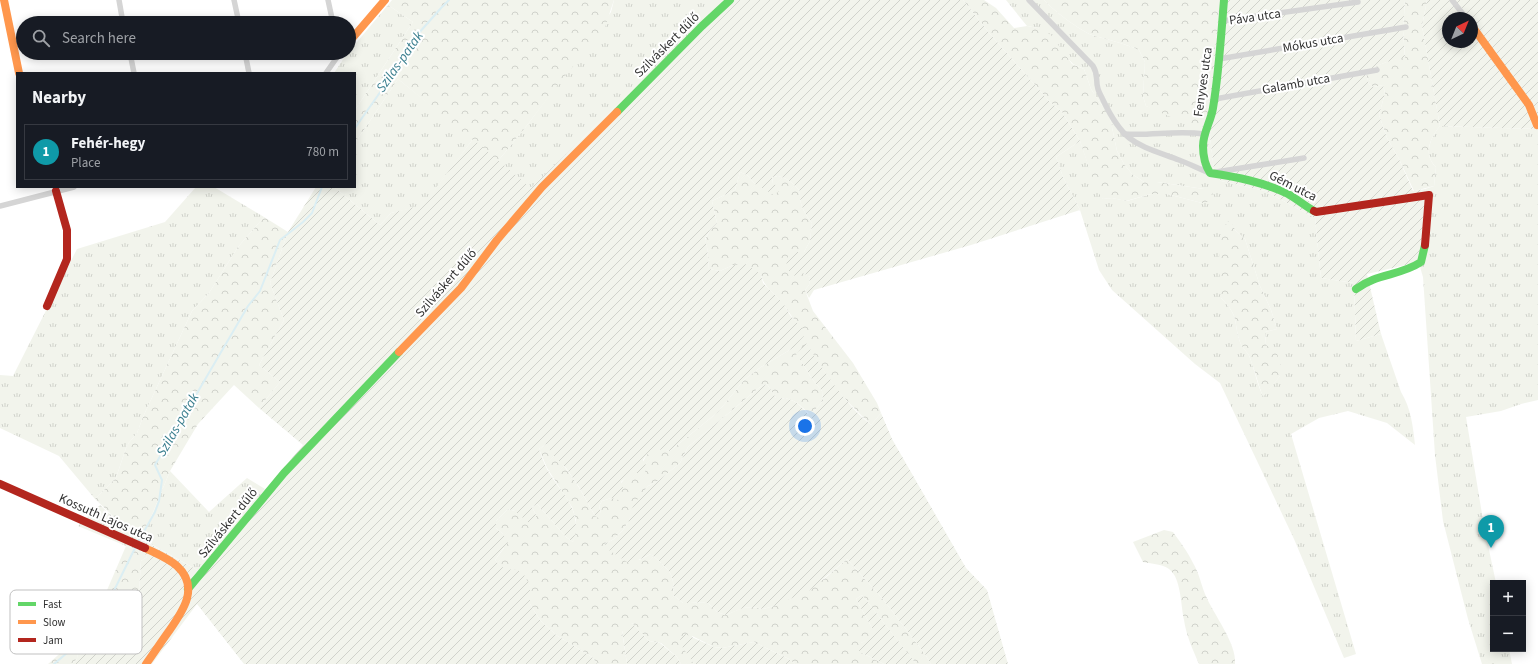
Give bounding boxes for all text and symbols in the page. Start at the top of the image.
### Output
street label: Páva utca [1228,4,1282,30]
street label: Szilváskert dűlő [630,8,704,82]
north arrow [1442,12,1478,48]
search box [16,16,356,60]
icon: search [30,27,52,49]
water label: Szilas-patak [372,27,429,97]
text: Search here [62,28,136,49]
street label: Mókus utca [1281,29,1345,57]
street label: Fenyves utca [1189,46,1217,118]
street label: Galamb utca [1261,69,1331,99]
text: Nearby [32,86,86,110]
text: Fehér-hegy [71,133,145,154]
text: 1 [43,143,49,161]
text: 780 m [306,143,339,161]
text: Place [71,154,100,172]
street label: Gém utca [1266,166,1320,206]
street label: Szilváskert dűlő [411,245,481,321]
water label: Szilas-patak [152,389,204,461]
your location [795,416,815,436]
street label: Szilváskert dűlő [194,484,262,562]
street label: Kossuth Lajos utca [56,489,156,547]
pin: 1 [1478,515,1504,548]
map controls [1490,580,1526,652]
button: + [1490,580,1526,616]
legend [10,590,142,654]
text: Fast [43,597,62,612]
text: Slow [43,615,66,630]
button: − [1490,616,1526,652]
text: Jam [43,633,63,648]

